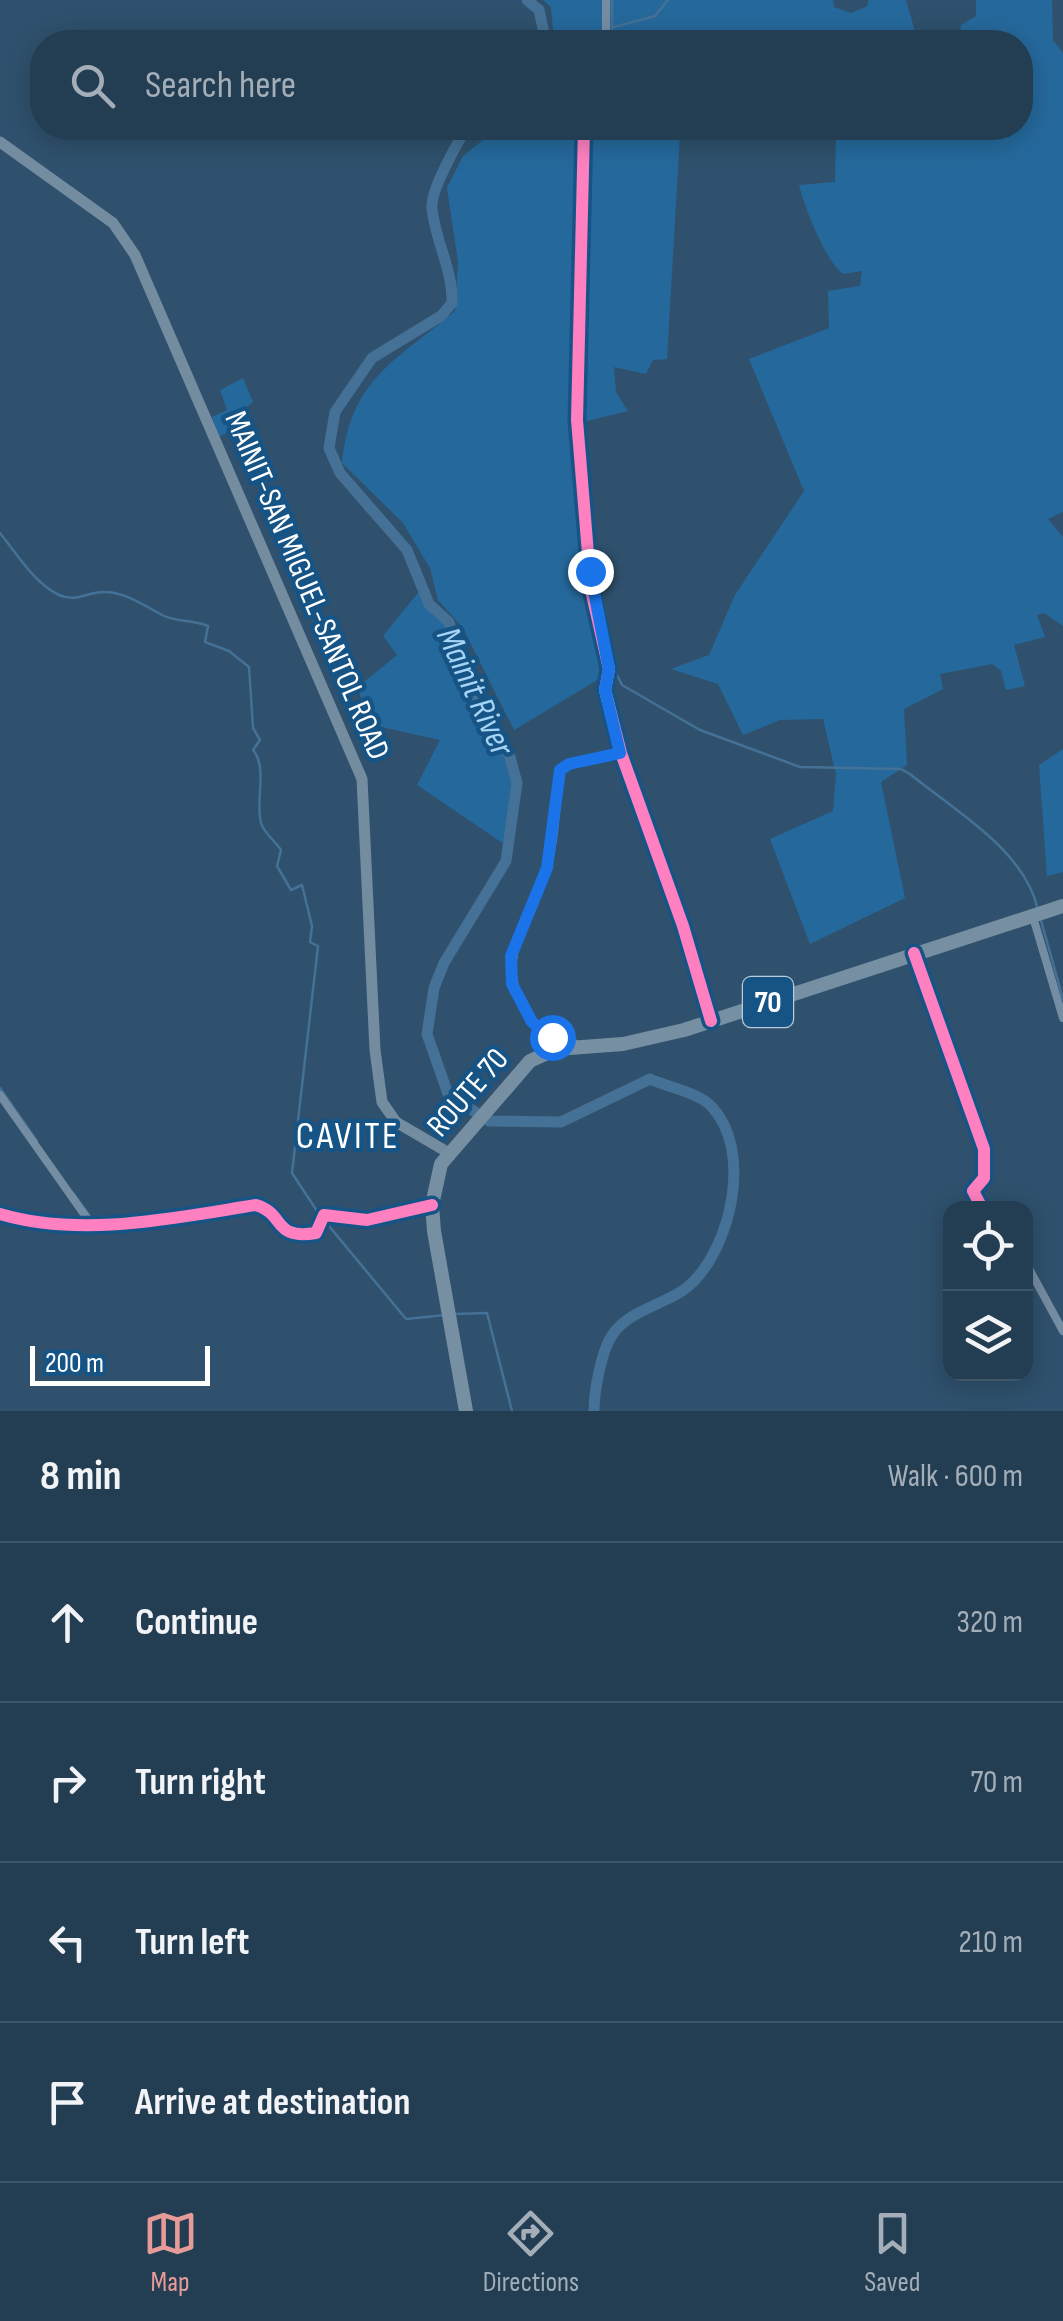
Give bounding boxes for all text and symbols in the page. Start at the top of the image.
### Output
search box [30,30,1033,140]
icon: search [65,58,120,113]
text: Search here [145,63,296,108]
street label: MAINIT-SAN MIGUEL-SANTOL ROAD [215,406,398,766]
route end [568,549,614,595]
water label: Mainit River [426,621,523,764]
road number: 70 [743,977,793,1027]
route start [530,1015,576,1061]
street label: ROUTE 70 [419,1041,517,1145]
district label: CAVITE [296,1114,400,1159]
map controls [943,1201,1033,1381]
button: locate [943,1201,1033,1291]
button: layers [943,1291,1033,1381]
scale bar [30,1341,210,1386]
text: 200 m [45,1347,104,1380]
text: 8 min [40,1451,121,1502]
text: Walk · 600 m [888,1457,1023,1496]
icon: ahead [40,1595,95,1650]
text: Continue [135,1600,258,1645]
text: 320 m [956,1603,1023,1642]
icon: right [40,1755,95,1810]
text: Turn right [135,1760,266,1805]
text: 70 m [970,1763,1023,1802]
icon: left [40,1915,95,1970]
text: Turn left [135,1920,249,1965]
text: 210 m [959,1923,1023,1962]
icon: arrive [40,2075,95,2130]
text: Arrive at destination [135,2080,410,2125]
tab: Map [143,2206,198,2299]
tab: Directions [483,2206,579,2299]
tab: Saved [864,2206,920,2299]

